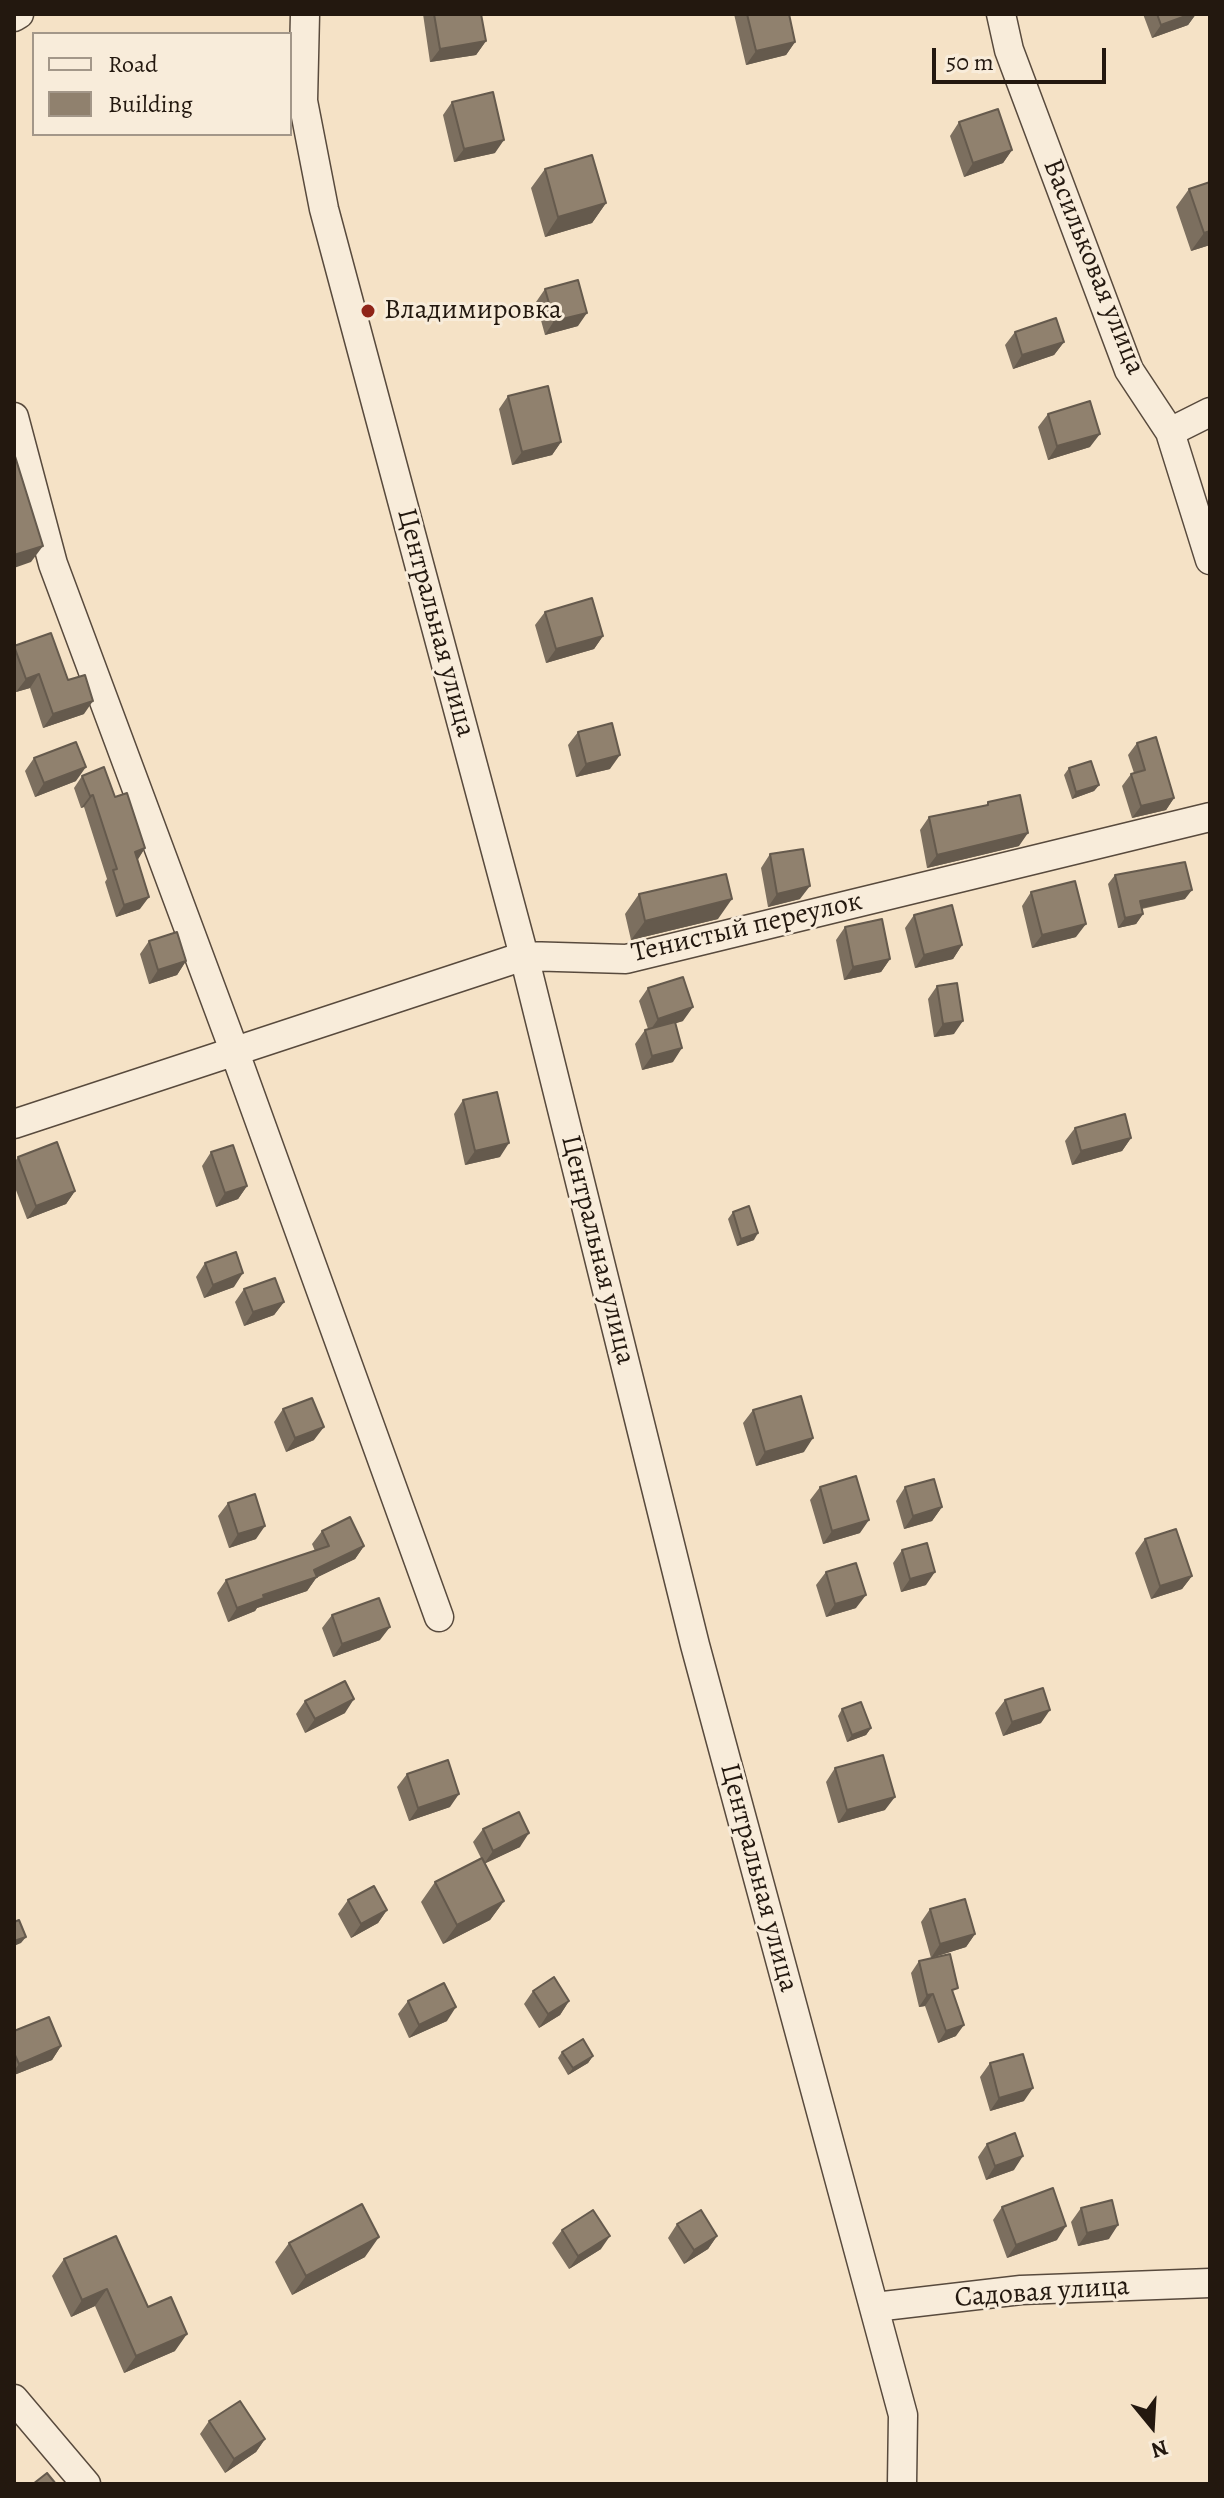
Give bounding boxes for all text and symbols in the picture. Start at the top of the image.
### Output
legend [32,32,292,136]
scale bar [936,32,1110,82]
text: 50 m [946,46,994,78]
text: Road [108,48,158,80]
text: Building [108,88,193,120]
street label: Васильковая улица [1034,154,1152,380]
place label: Владимировка [384,294,562,328]
marker: Владимировка [359,302,377,320]
street label: Центральная улица [388,505,482,741]
street label: Тенистый переулок [628,885,866,971]
street label: Центральная улица [552,1132,642,1368]
street label: Центральная улица [711,1760,805,1996]
street label: Садовая улица [953,2270,1131,2316]
north arrow [1112,2386,1192,2466]
text: N [1147,2432,1172,2466]

